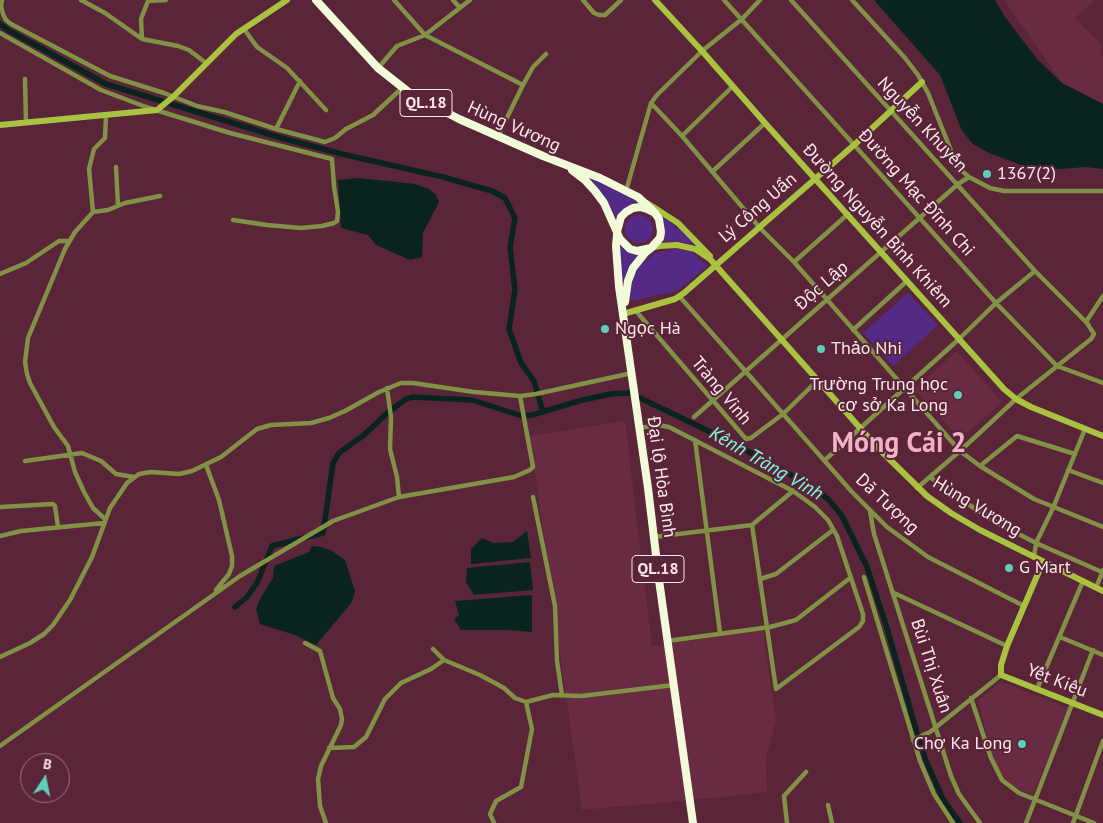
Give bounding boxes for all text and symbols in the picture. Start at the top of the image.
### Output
street label: Nguyễn Khuyến [872,73,972,177]
road number: QL.18 [400,90,452,116]
street label: Hùng Vương [465,97,563,157]
street label: Đường Mạc Đĩnh Chi [854,126,978,260]
street label: Đường Nguyễn Bỉnh Khiêm [798,140,956,312]
place label: 1367(2) [997,163,1056,185]
street label: Lý Công Uẩn [715,168,801,248]
marker: 1367(2) [981,168,993,180]
street label: Độc Lập [790,257,854,315]
place label: Ngọc Hà [615,318,682,340]
marker: Ngọc Hà [599,323,611,335]
place label: Thảo Nhi [831,338,902,360]
marker: Thảo Nhi [815,343,827,355]
street label: Tràng Vinh [686,353,756,429]
place label: Trường Trung học cơ sở Ka Long [811,374,948,416]
marker: Trường Trung học cơ sở Ka Long [952,389,964,401]
street label: Đại lộ Hòa Bình [642,415,680,539]
water label: Kênh Tràng Vinh [705,422,827,506]
district label: Móng Cái 2 [832,427,966,461]
street label: Dã Tượng [852,470,922,538]
street label: Hùng Vương [930,473,1024,541]
road number: QL.18 [632,556,684,582]
place label: G Mart [1019,557,1071,579]
marker: G Mart [1003,562,1015,574]
street label: Bùi Thị Xuân [906,616,956,716]
street label: Yết Kiêu [1024,660,1090,702]
place label: Chợ Ka Long [915,733,1012,755]
marker: Chợ Ka Long [1016,738,1028,750]
north arrow [20,753,70,803]
text: B [42,755,53,774]

